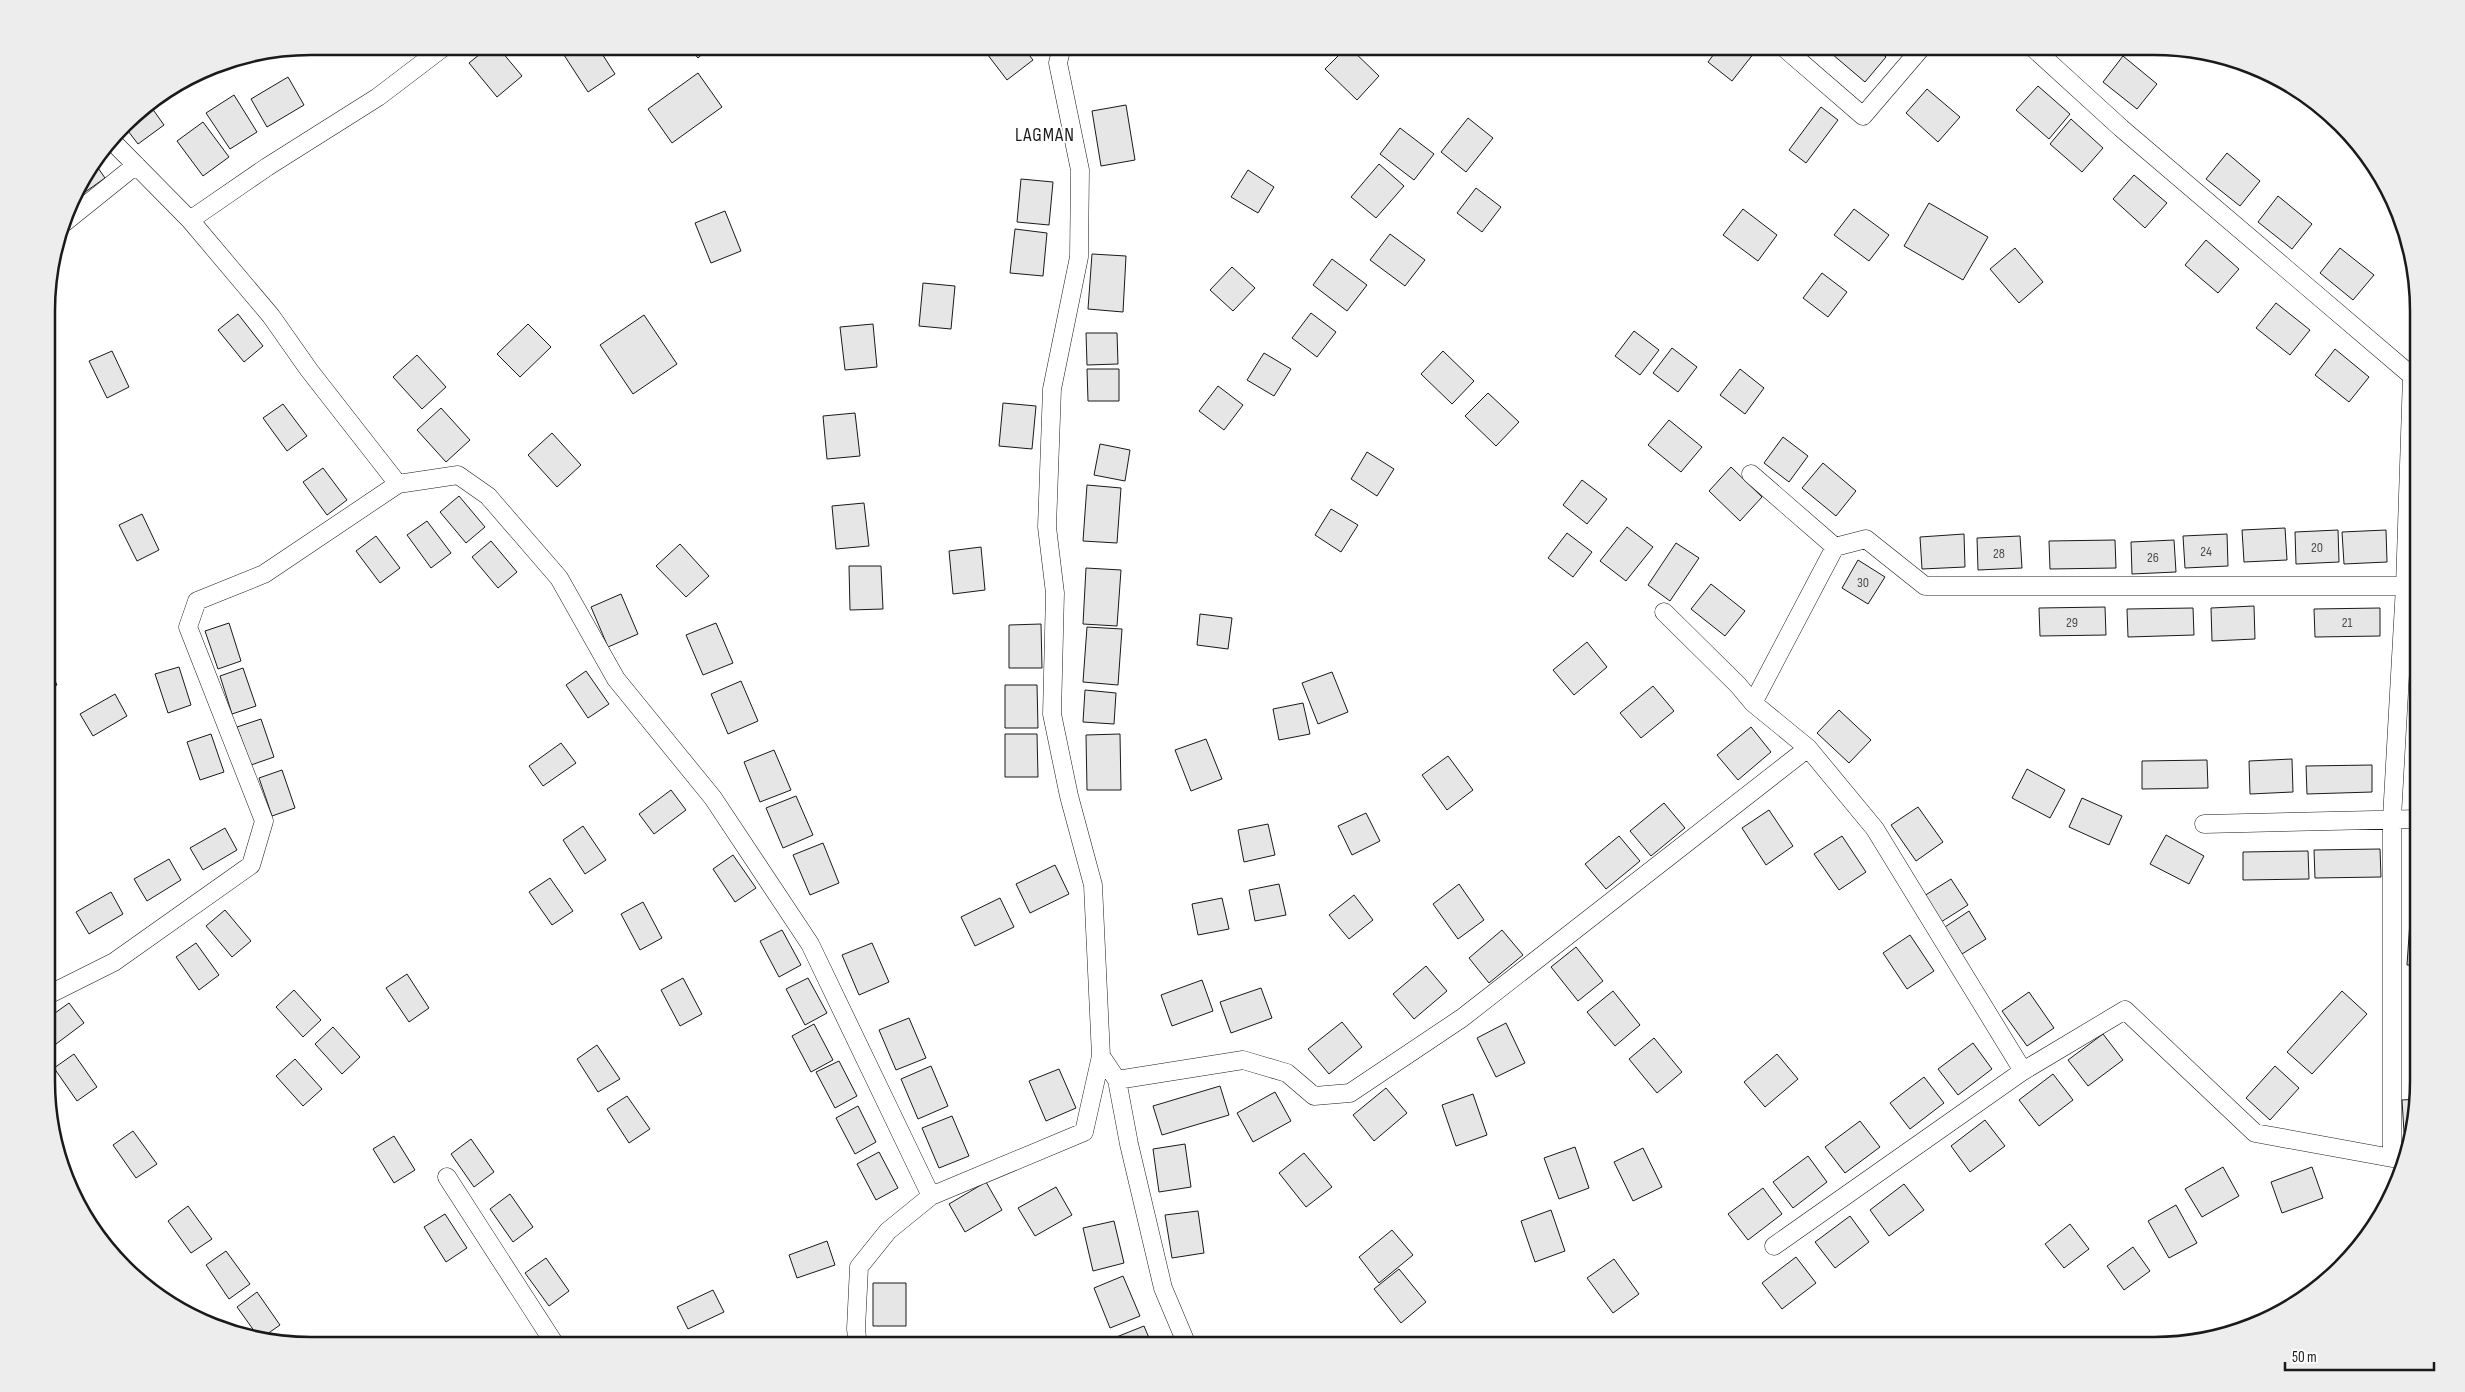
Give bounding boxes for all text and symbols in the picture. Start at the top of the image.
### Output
district label: LAGMAN [1015,124,1075,147]
house number: 20 [2311,539,2323,556]
house number: 24 [2200,543,2212,560]
house number: 28 [1993,545,2005,562]
house number: 26 [2147,549,2159,566]
house number: 30 [1857,574,1869,591]
house number: 29 [2066,614,2078,631]
house number: 21 [2342,614,2352,631]
scale bar [2285,1340,2434,1372]
text: 50 m [2292,1348,2317,1367]

